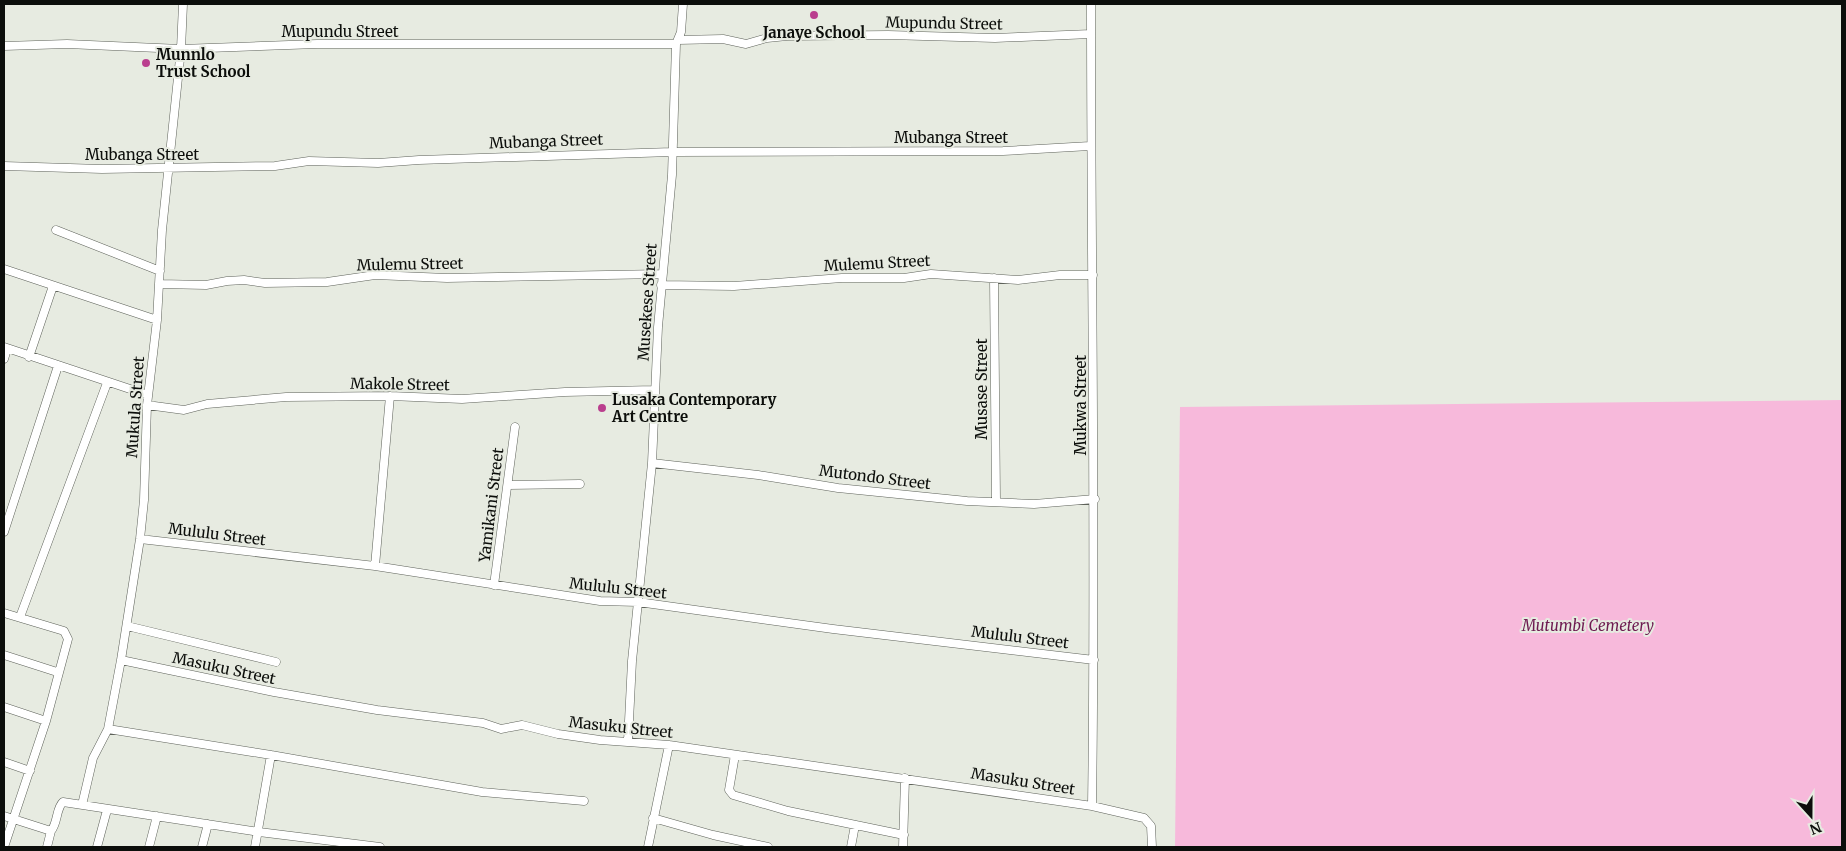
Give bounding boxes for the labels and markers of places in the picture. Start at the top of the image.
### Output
marker: Janaye School [808,9,820,21]
place label: Janaye School [762,23,865,42]
place label: Munnlo Trust School [156,45,251,81]
marker: Munnlo Trust School [140,57,152,69]
place label: Lusaka Contemporary Art Centre [611,390,776,426]
marker: Lusaka Contemporary Art Centre [596,402,608,414]

